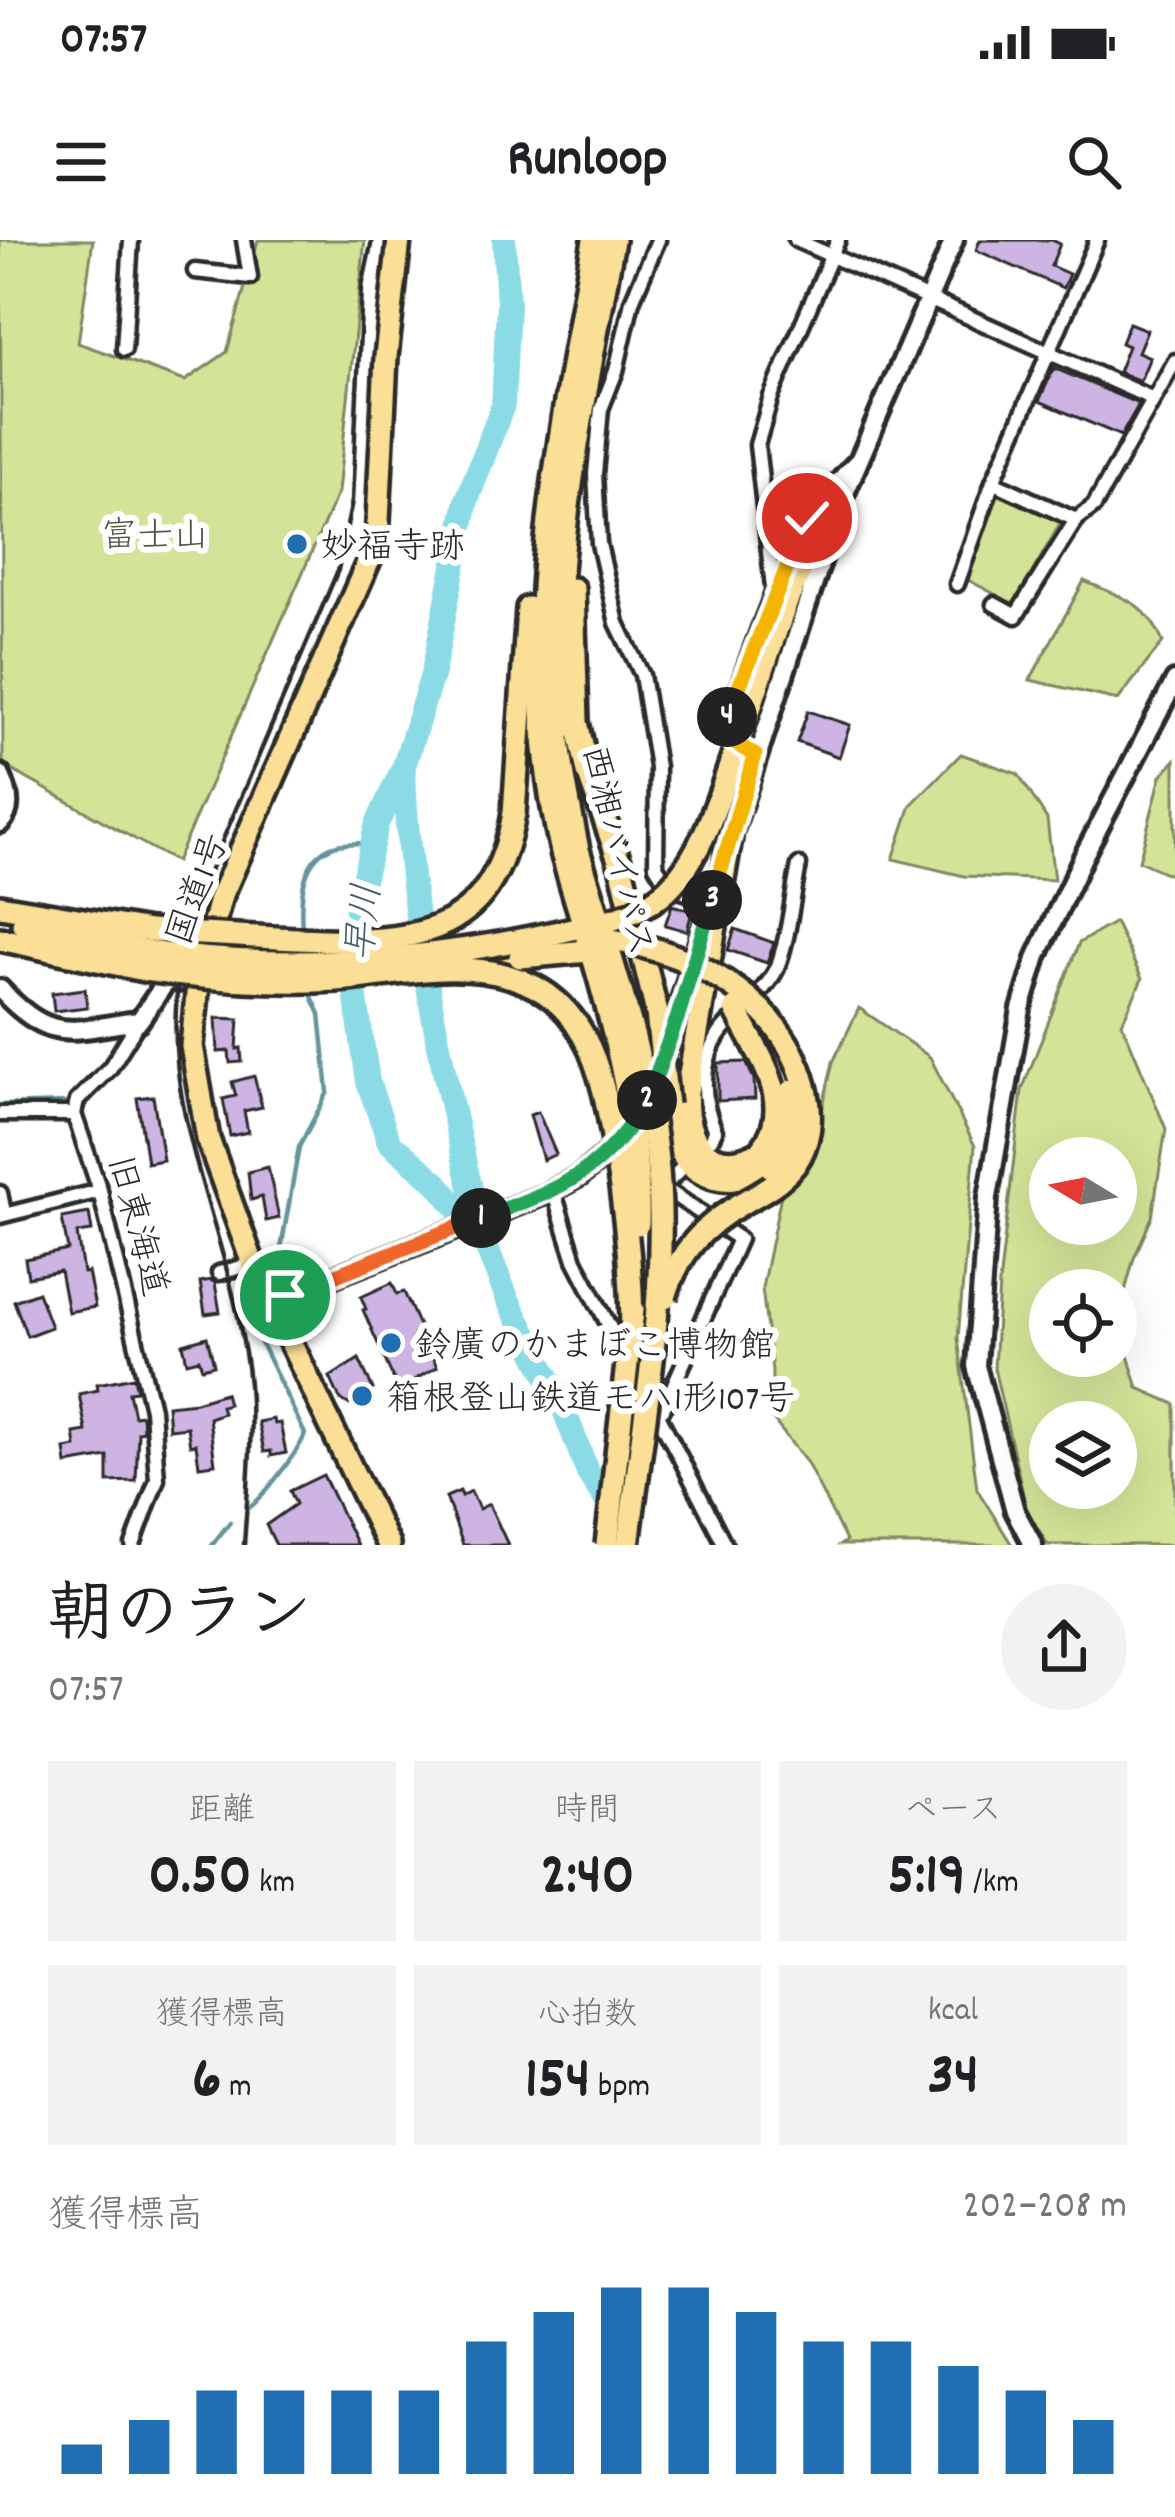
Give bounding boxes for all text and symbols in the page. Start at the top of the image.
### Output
text: 07:57 [60,10,147,74]
text: Runloop [507,124,668,201]
icon: menu [48,129,114,195]
icon: search [1061,129,1127,195]
pin [756,467,858,569]
icon: check [774,485,840,551]
park label: 富士山 [101,513,209,565]
place label: 妙福寺跡 [321,524,465,576]
marker: 妙福寺跡 [284,531,310,557]
pin: 4 [697,687,757,747]
text: 4 [720,693,734,740]
street label: 西湘バイパス [565,741,664,962]
street label: 国道1号 [156,827,245,953]
pin: 3 [682,870,742,930]
text: 3 [705,876,719,923]
water label: 早川 [336,881,399,964]
pin: 2 [617,1070,677,1130]
text: 2 [640,1076,654,1123]
north arrow [1029,1137,1137,1245]
map controls [1029,1137,1137,1509]
street label: 旧東海道 [90,1150,178,1303]
pin: 1 [451,1188,511,1248]
text: 1 [477,1194,485,1241]
pin [234,1244,336,1346]
icon: arrive [252,1262,318,1328]
button: locate [1029,1269,1137,1377]
place label: 鈴廣のかまぼこ博物館 [415,1323,775,1375]
marker: 鈴廣のかまぼこ博物館 [378,1330,404,1356]
place label: 箱根登山鉄道モハ1形107号 [386,1376,795,1428]
marker: 箱根登山鉄道モハ1形107号 [349,1383,375,1409]
button: layers [1029,1401,1137,1509]
text: 朝のラン [48,1573,312,1667]
button: share [1001,1584,1127,1710]
text: 07:57 [48,1665,124,1720]
text: 距離 [189,1789,255,1836]
text: 時間 [554,1789,620,1836]
text: ペース [905,1789,1002,1836]
text: 0.50 [148,1836,252,1922]
text: 2:40 [541,1836,634,1922]
text: 5:19 [887,1836,966,1922]
text: km [252,1861,295,1908]
text: /km [966,1861,1019,1908]
text: kcal [928,1989,978,2036]
text: 獲得標高 [156,1993,288,2040]
text: 心拍数 [538,1993,637,2040]
text: 34 [927,2036,979,2122]
text: 6 [192,2040,221,2126]
text: 154 [525,2040,591,2126]
text: m [221,2065,252,2112]
text: bpm [591,2065,650,2112]
text: 202–208 m [963,2181,1127,2236]
text: 獲得標高 [48,2191,204,2246]

